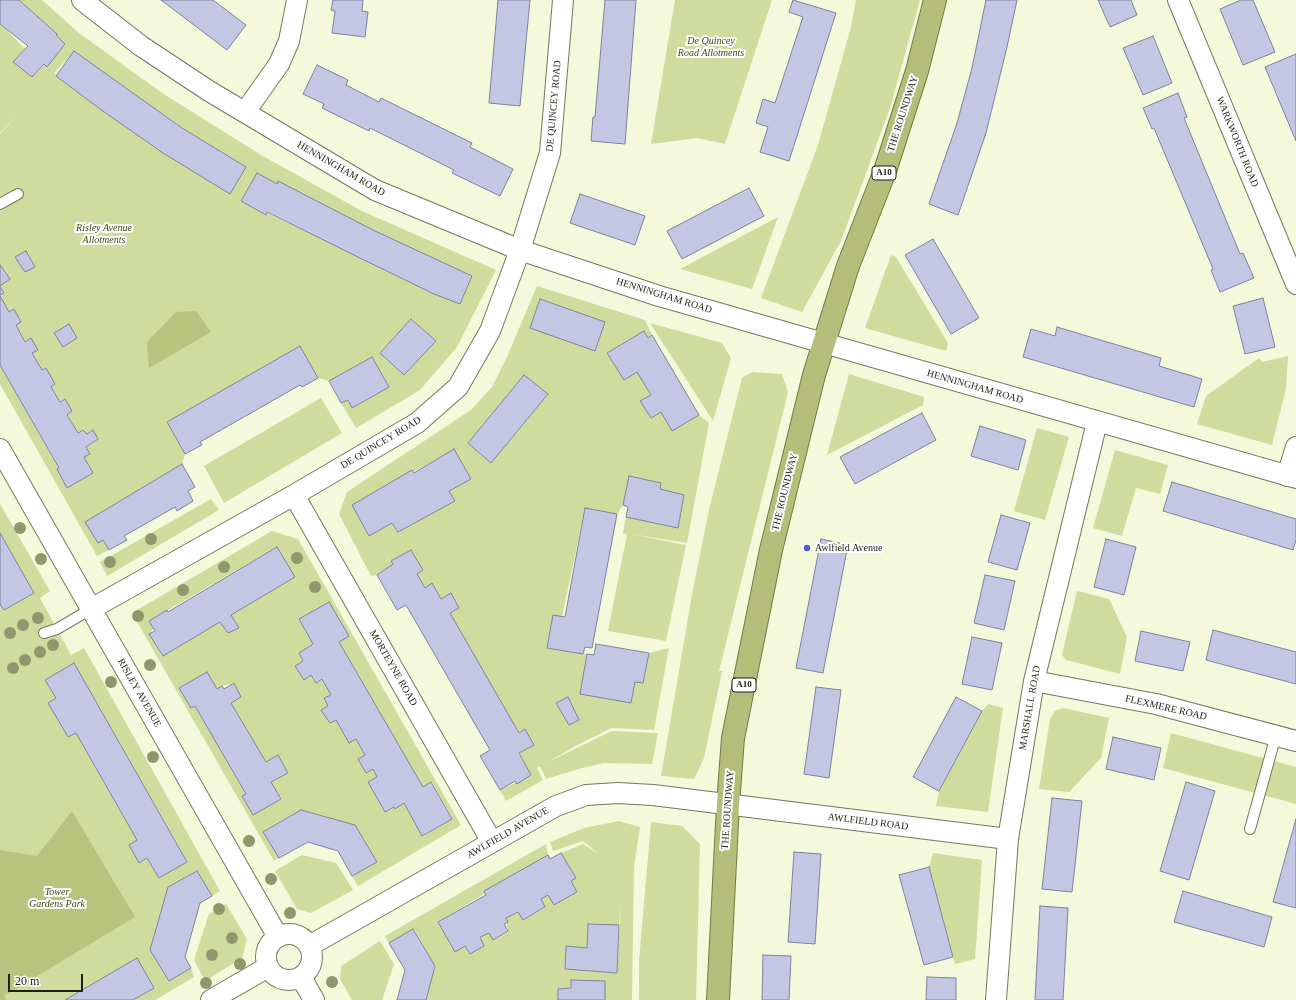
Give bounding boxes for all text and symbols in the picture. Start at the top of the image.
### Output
park label: De Quincey Road Allotments [678,35,744,58]
street label: DE QUINCEY ROAD [544,60,564,152]
street label: THE ROUNDWAY [885,74,921,154]
street label: WARKWORTH ROAD [1213,95,1261,189]
street label: HENNINGHAM ROAD [295,139,387,199]
road number: A10 [872,166,896,180]
park label: Risley Avenue Allotments [76,222,132,246]
street label: HENNINGHAM ROAD [615,276,713,316]
street label: HENNINGHAM ROAD [925,367,1025,407]
street label: DE QUINCEY ROAD [339,414,423,472]
street label: THE ROUNDWAY [770,452,800,532]
place label: Awlfield Avenue [815,542,882,554]
marker: Awlfield Avenue [802,543,812,553]
street label: MORTEYNE ROAD [366,628,420,708]
street label: RISLEY AVENUE [114,657,164,729]
street label: MARSHALL ROAD [1017,665,1043,751]
road number: A10 [732,678,756,692]
street label: FLEXMERE ROAD [1124,693,1208,723]
street label: THE ROUNDWAY [719,770,737,850]
street label: AWLFIELD AVENUE [465,805,551,861]
street label: AWLFIELD ROAD [827,811,909,833]
park label: Tower Gardens Park [29,886,85,910]
scale bar [10,966,85,992]
text: 20 m [15,974,39,988]

